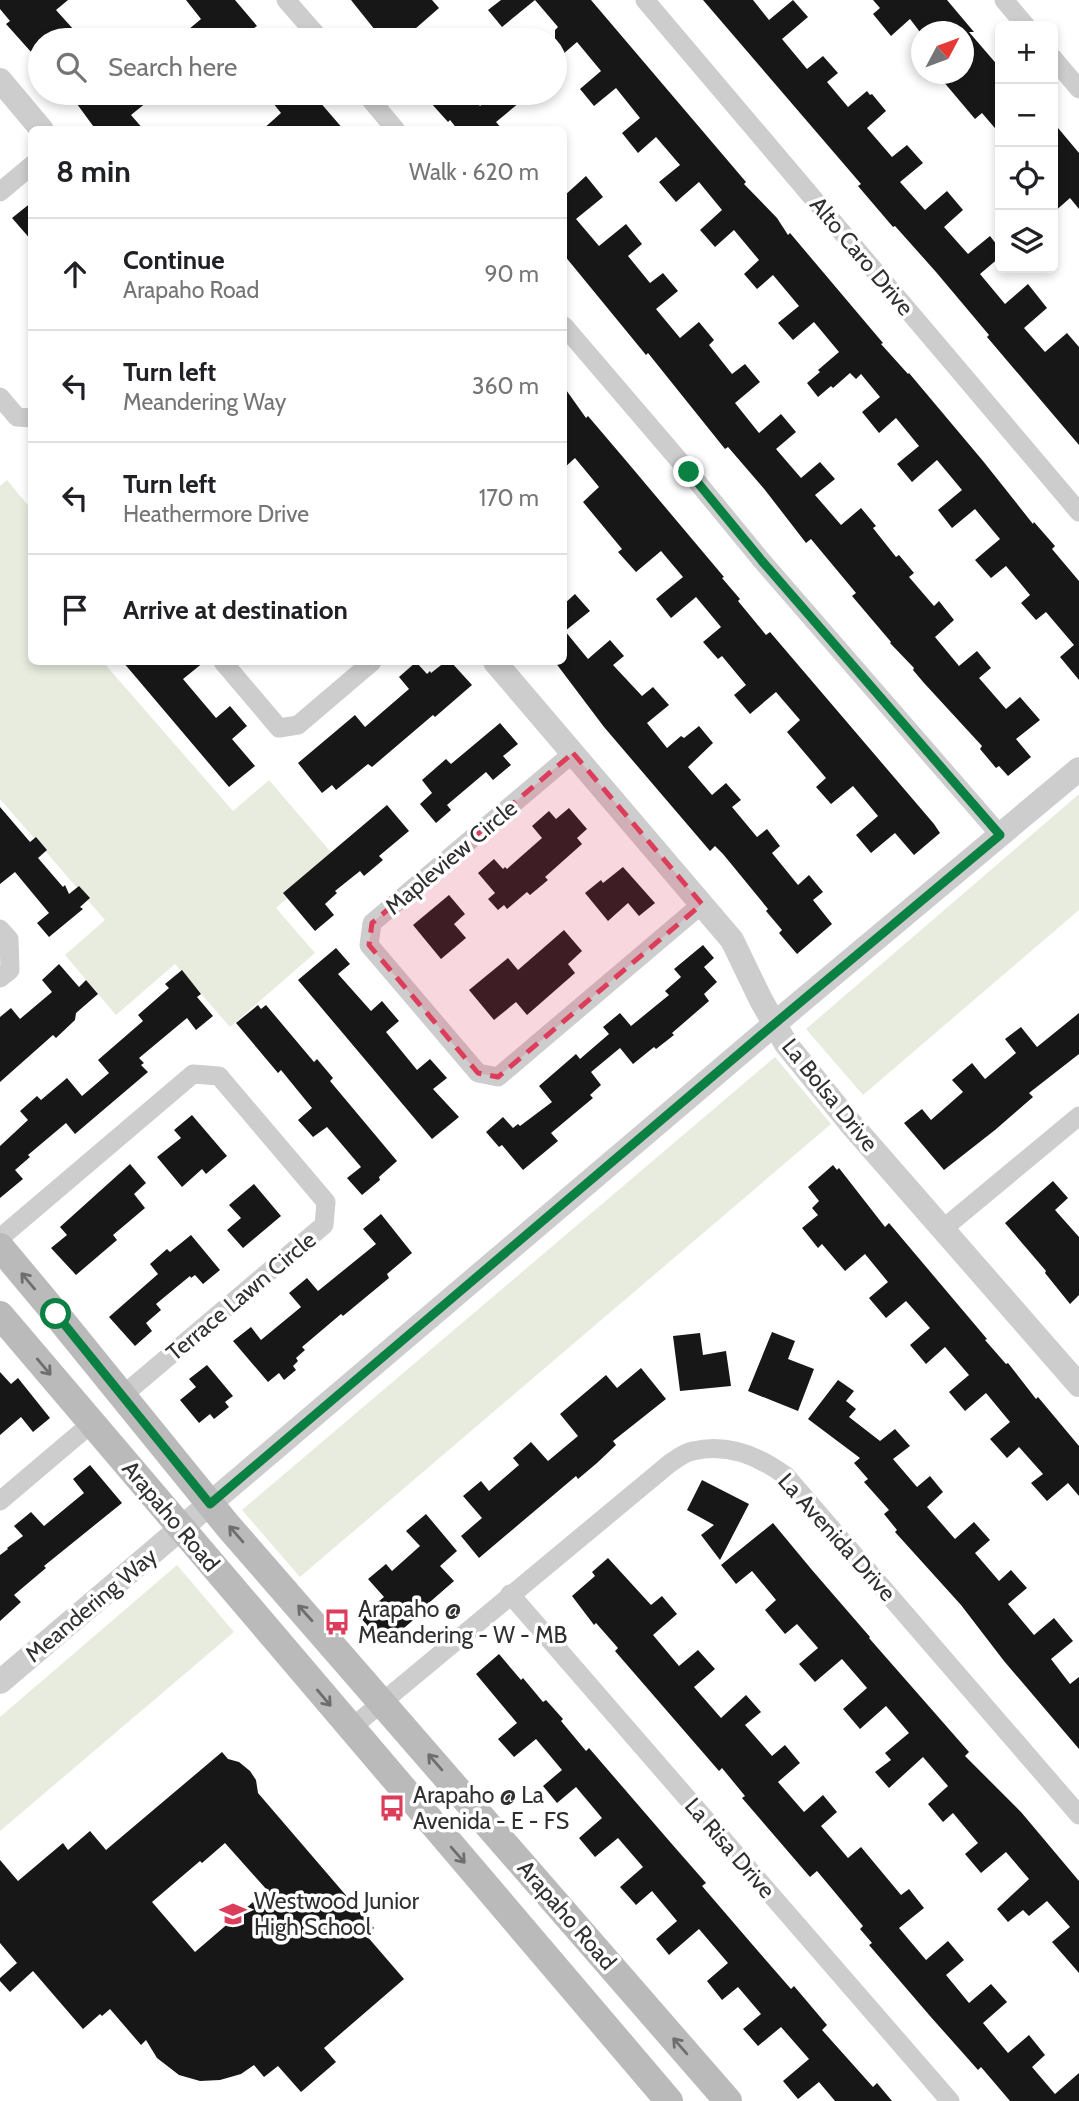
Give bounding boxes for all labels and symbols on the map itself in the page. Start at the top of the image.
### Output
north arrow [911,21,974,84]
street label: Alto Caro Drive [804,191,920,321]
route end [673,456,704,487]
street label: Mapleview Circle [379,794,523,920]
street label: La Bolsa Drive [776,1033,884,1157]
street label: Terrace Lawn Circle [161,1225,321,1367]
one-way arrow [20,1272,36,1290]
route start [40,1298,71,1329]
one-way arrow [36,1358,52,1376]
street label: Arapaho Road [116,1455,226,1577]
street label: La Avenida Drive [772,1467,902,1607]
one-way arrow [228,1525,244,1543]
street label: Meandering Way [19,1542,163,1668]
place label: Arapaho @ Meandering - W - MB [358,1595,568,1649]
one-way arrow [297,1605,313,1623]
bus stop icon: Arapaho @ Meandering - W - MB [322,1607,352,1637]
one-way arrow [316,1689,332,1707]
one-way arrow [427,1754,443,1772]
place label: Arapaho @ La Avenida - E - FS [413,1781,569,1835]
street label: La Risa Drive [679,1792,781,1904]
bus stop icon: Arapaho @ La Avenida - E - FS [377,1793,407,1823]
one-way arrow [450,1846,466,1864]
street label: Arapaho Road [512,1854,622,1976]
place label: Westwood Junior High School [254,1887,420,1941]
school or university icon: Westwood Junior High School [218,1899,248,1929]
one-way arrow [672,2037,688,2055]

